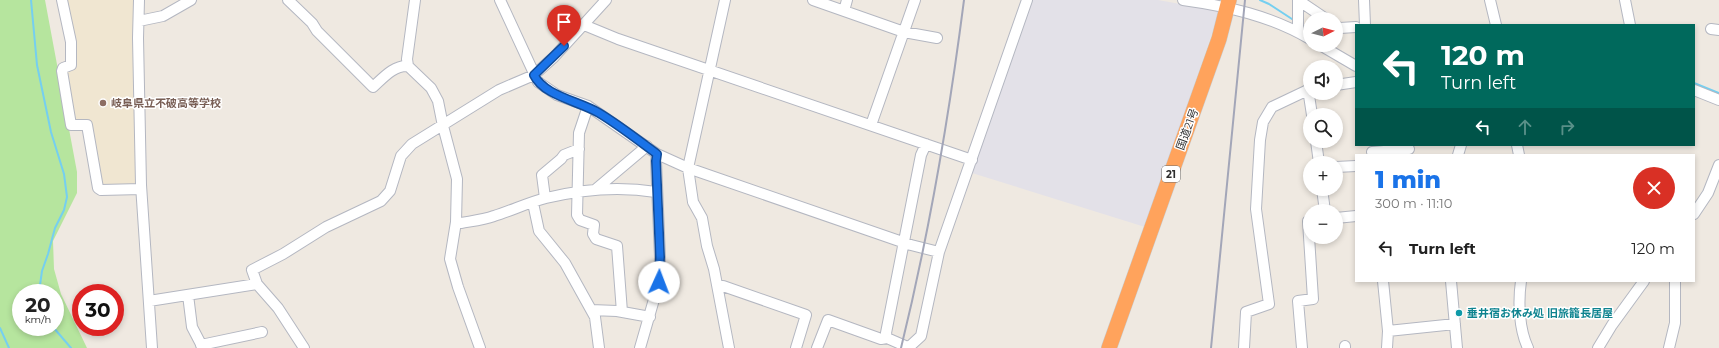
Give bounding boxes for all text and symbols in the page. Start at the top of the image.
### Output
pin [547,5,581,46]
icon: arrive [553,11,575,33]
north arrow [1303,12,1343,52]
map controls [1303,12,1343,244]
text: 120 m [1441,38,1525,72]
icon: left [1375,40,1427,92]
button: sound [1303,60,1343,100]
text: Turn left [1441,72,1516,94]
place label: 岐阜県立不破高等学校 [111,96,221,110]
marker: 岐阜県立不破高等学校 [98,98,108,108]
street label: 国道21号 [1173,106,1201,152]
button: search [1303,108,1343,148]
icon: left [1472,116,1494,138]
icon: ahead [1514,116,1536,138]
icon: right [1556,116,1578,138]
button: + [1303,156,1343,196]
text: 1 min [1375,165,1441,194]
road number: 21 [1162,166,1180,182]
button: close [1633,167,1675,209]
text: 300 m · 11:10 [1375,195,1452,211]
button: − [1303,204,1343,244]
icon: left [1375,237,1397,259]
text: Turn left [1409,239,1476,258]
text: 120 m [1631,239,1675,258]
position arrow [638,261,680,303]
speed limit sign: 30 [72,284,124,336]
text: 20 [25,293,51,317]
place label: 垂井宿お休み処 旧旅籠長居屋 [1467,306,1613,320]
marker: 垂井宿お休み処 旧旅籠長居屋 [1454,308,1464,318]
text: km/h [25,313,51,326]

